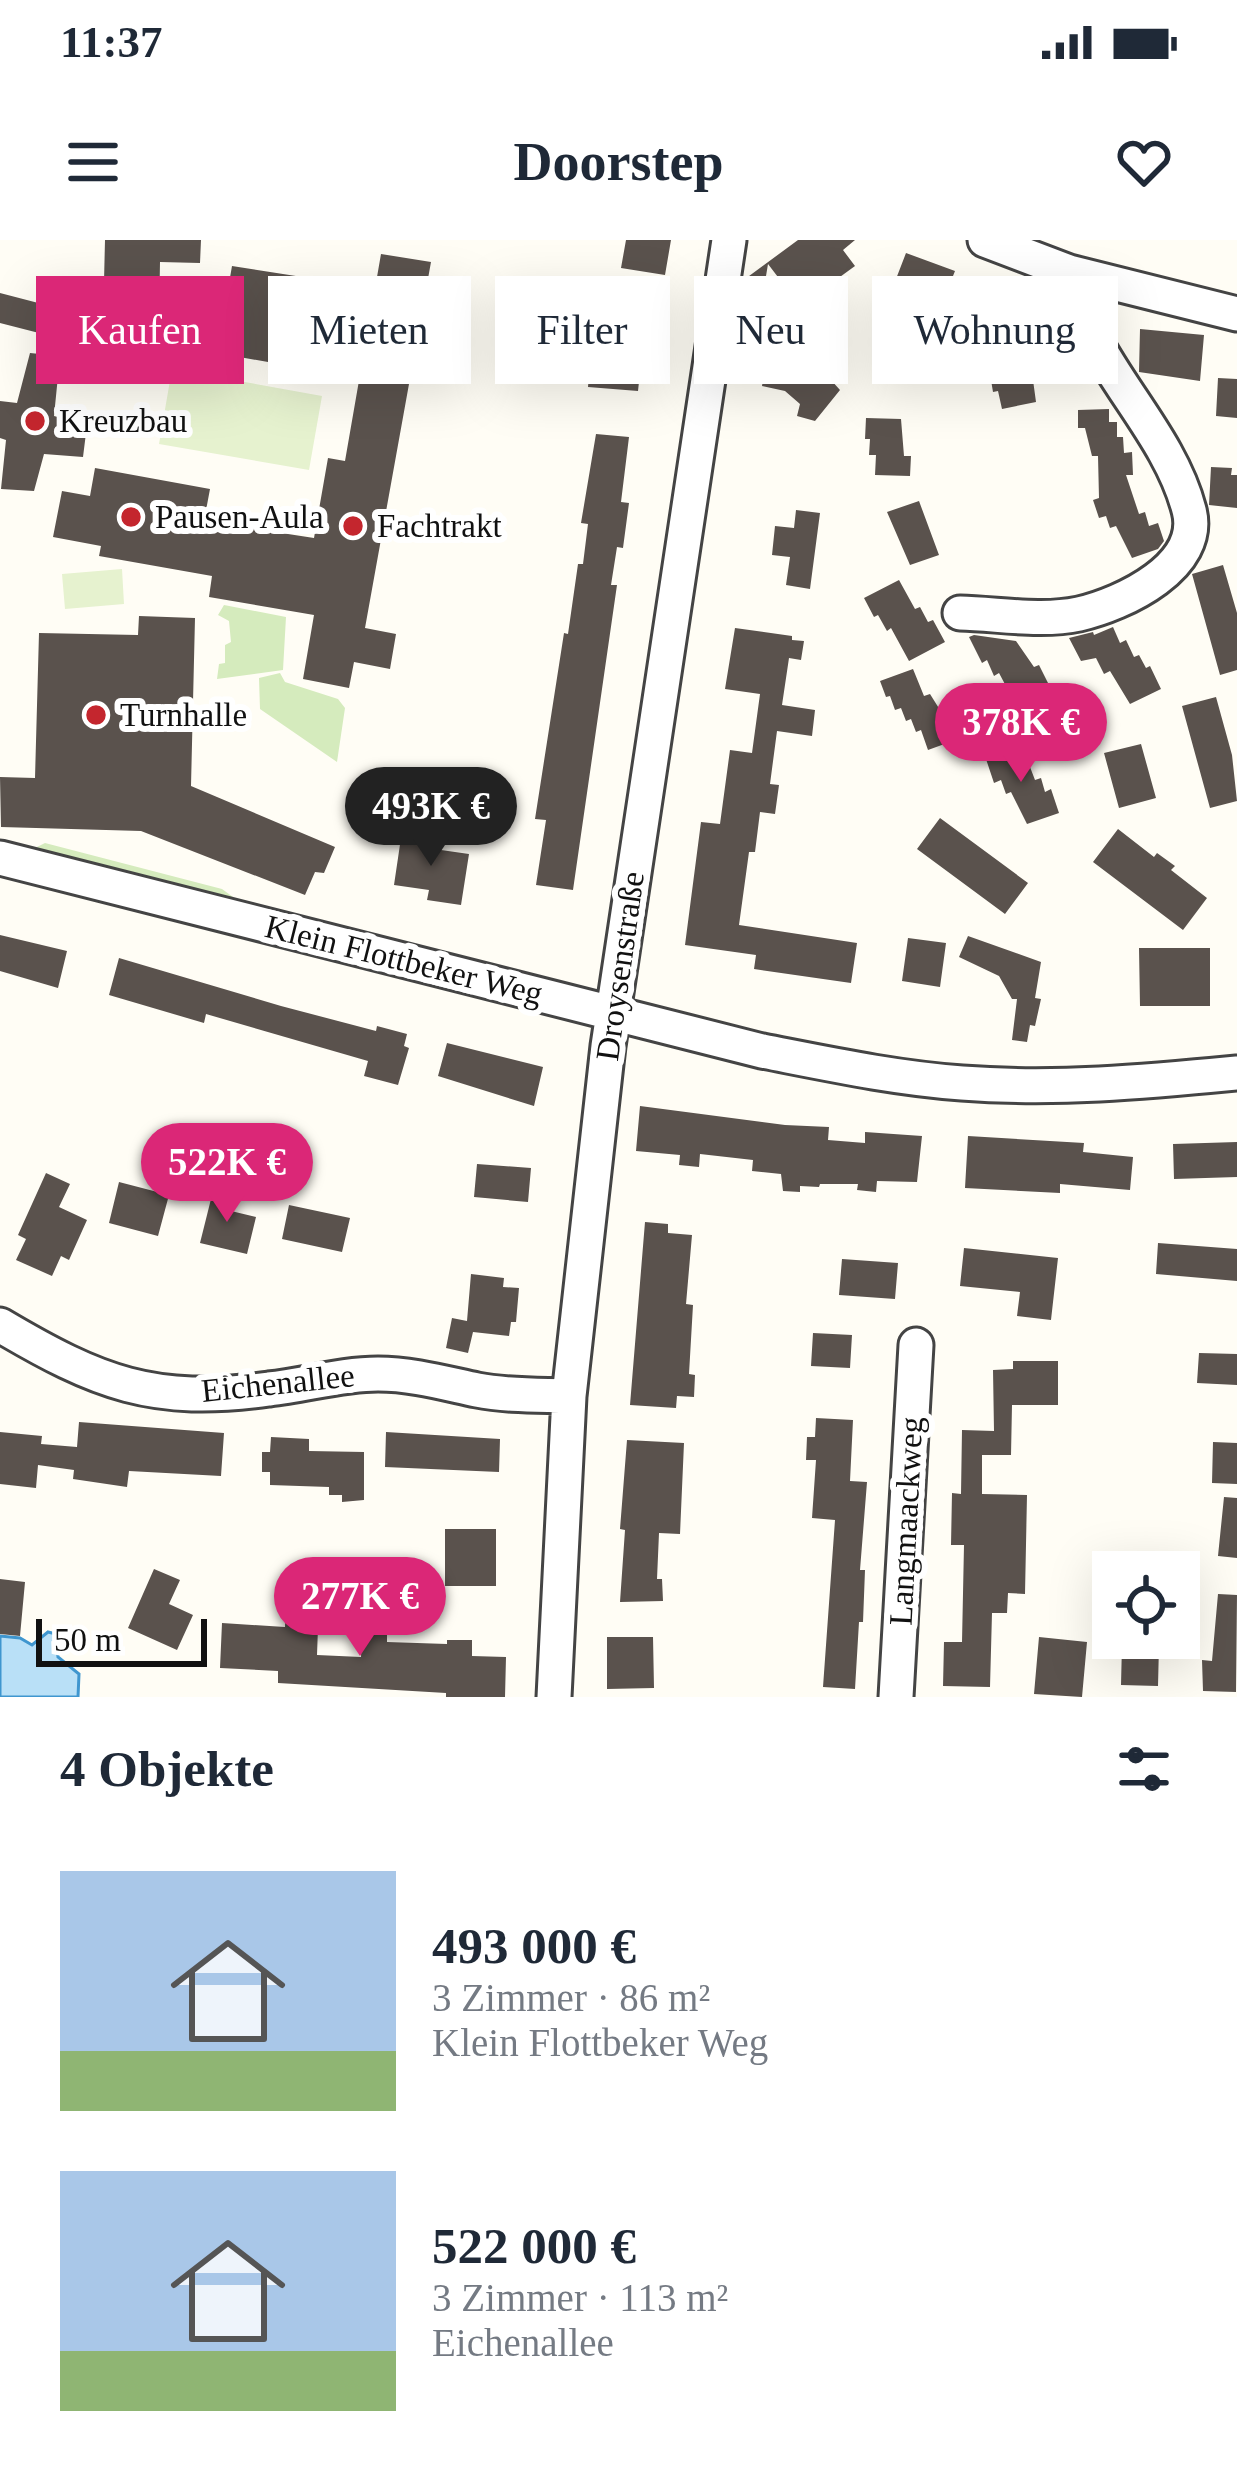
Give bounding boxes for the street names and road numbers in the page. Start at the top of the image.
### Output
street label: Droysenstraße [589,869,651,1063]
street label: Klein Flottbeker Weg [262,908,546,1012]
street label: Eichenallee [200,1357,356,1409]
street label: Langmaackweg [883,1416,929,1626]

